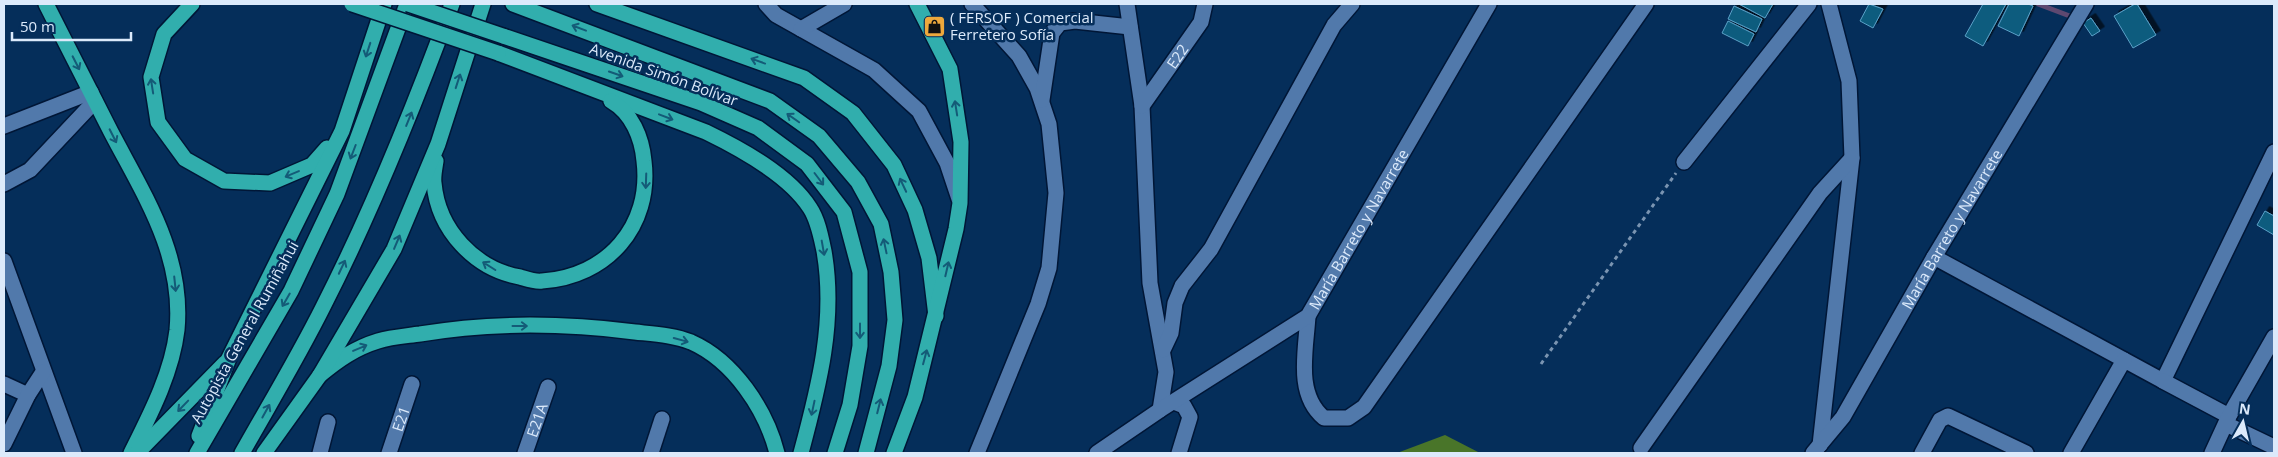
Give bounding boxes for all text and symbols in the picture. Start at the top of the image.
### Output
place label: ( FERSOF ) Comercial Ferretero Sofía [950,7,1094,44]
scale bar [12,10,131,42]
shop icon: ( FERSOF ) Comercial Ferretero Sofía [922,14,946,38]
text: 50 m [20,16,55,36]
one-way arrow [572,23,588,32]
street label: Avenida Simón Bolívar [587,38,741,110]
street label: E22 [1162,40,1193,72]
one-way arrow [363,42,373,58]
one-way arrow [72,55,81,70]
one-way arrow [751,56,766,65]
one-way arrow [608,70,623,79]
one-way arrow [454,73,464,89]
one-way arrow [147,78,157,94]
one-way arrow [950,100,960,116]
one-way arrow [405,112,414,128]
one-way arrow [659,113,674,122]
one-way arrow [786,113,800,123]
one-way arrow [108,128,118,143]
one-way arrow [348,144,357,159]
street label: María Barreto y Navarrete [1304,145,1413,313]
street label: María Barreto y Navarrete [1897,145,2007,313]
one-way arrow [285,169,300,179]
one-way arrow [641,172,650,188]
one-way arrow [814,172,824,186]
one-way arrow [898,178,907,193]
one-way arrow [392,235,402,250]
street label: Autopista General Rumiñahui [185,237,303,427]
one-way arrow [819,239,829,255]
one-way arrow [880,239,890,255]
one-way arrow [338,260,347,275]
one-way arrow [483,261,497,271]
one-way arrow [943,261,952,277]
one-way arrow [171,276,180,292]
one-way arrow [280,292,290,306]
one-way arrow [512,321,528,331]
one-way arrow [855,323,865,339]
one-way arrow [673,335,689,345]
one-way arrow [352,343,367,353]
one-way arrow [921,350,930,366]
north arrow [2218,397,2268,447]
text: N [2238,398,2252,419]
one-way arrow [177,399,189,412]
one-way arrow [874,399,884,415]
street label: E21A [521,400,552,440]
one-way arrow [807,400,817,416]
one-way arrow [261,404,271,418]
street label: E21 [387,404,414,434]

